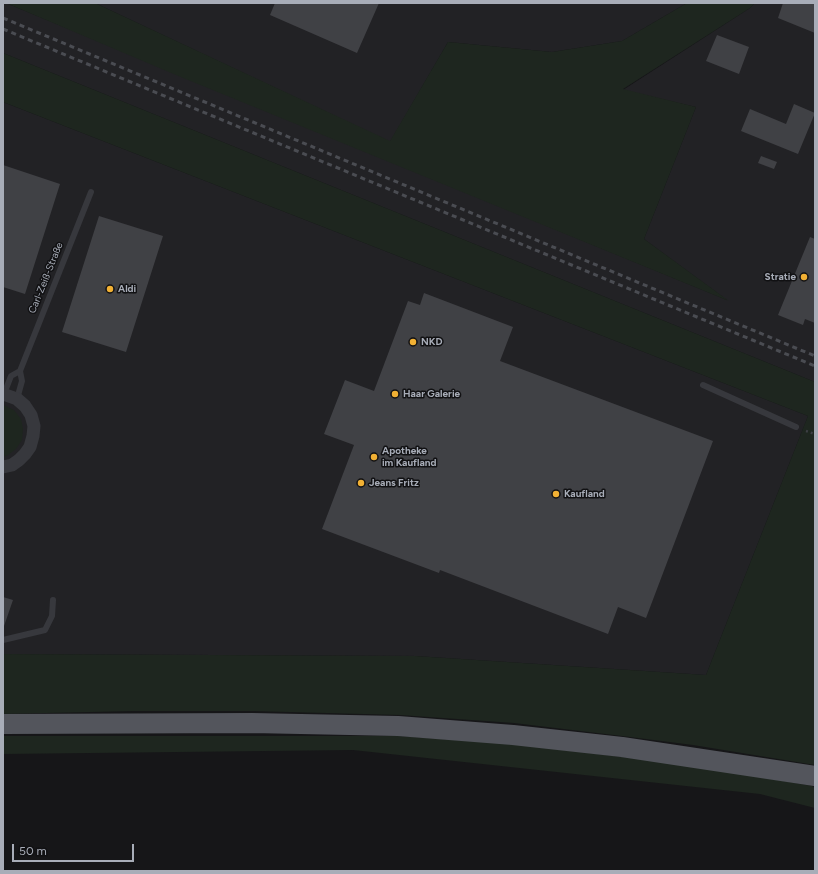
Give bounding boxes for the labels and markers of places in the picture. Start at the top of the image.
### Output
place label: Stratie [765,271,796,283]
marker: Stratie [799,272,809,282]
place label: Aldi [118,283,136,295]
marker: Aldi [105,284,115,294]
place label: NKD [421,336,442,348]
marker: NKD [408,337,418,347]
place label: Haar Galerie [403,388,460,400]
marker: Haar Galerie [390,389,400,399]
place label: Apotheke im Kaufland [382,445,436,468]
marker: Apotheke im Kaufland [369,452,379,462]
place label: Jeans Fritz [369,477,419,489]
marker: Jeans Fritz [356,478,366,488]
place label: Kaufland [564,488,605,500]
marker: Kaufland [551,489,561,499]

